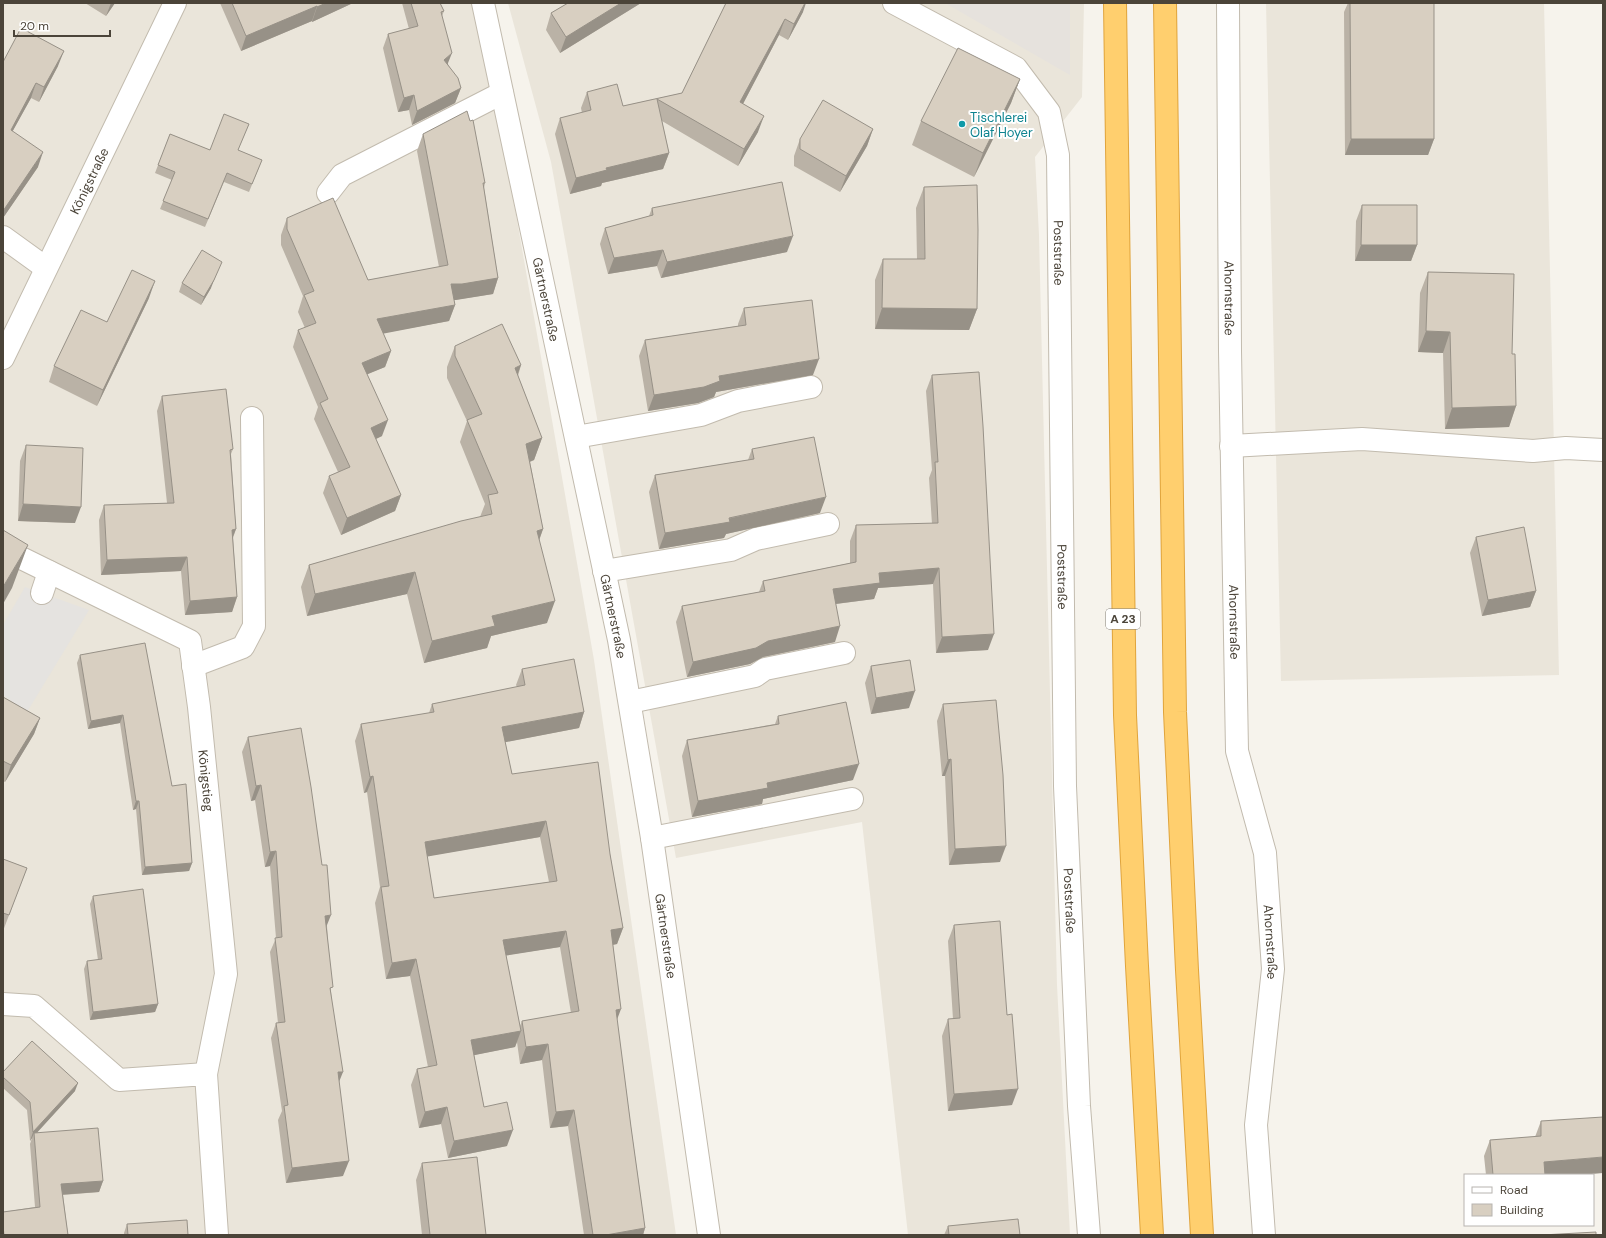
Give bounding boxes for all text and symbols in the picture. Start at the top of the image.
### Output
scale bar [14,12,110,38]
text: 20 m [20,18,49,34]
place label: Tischlerei Olaf Hoyer [970,109,1033,141]
marker: Tischlerei Olaf Hoyer [957,119,967,129]
street label: Königstraße [66,145,112,217]
street label: Poststraße [1050,220,1068,286]
street label: Gärtnerstraße [529,256,564,343]
street label: Ahornstraße [1221,260,1238,336]
street label: Poststraße [1054,544,1072,610]
street label: Gärtnerstraße [597,573,630,660]
street label: Ahornstraße [1226,584,1244,660]
road number: A 23 [1106,609,1140,629]
street label: Königstieg [195,749,218,812]
street label: Poststraße [1060,868,1080,934]
street label: Gärtnerstraße [652,892,681,979]
street label: Ahornstraße [1260,904,1282,980]
legend [1464,1174,1594,1226]
text: Road [1500,1182,1528,1198]
text: Building [1500,1202,1544,1218]

